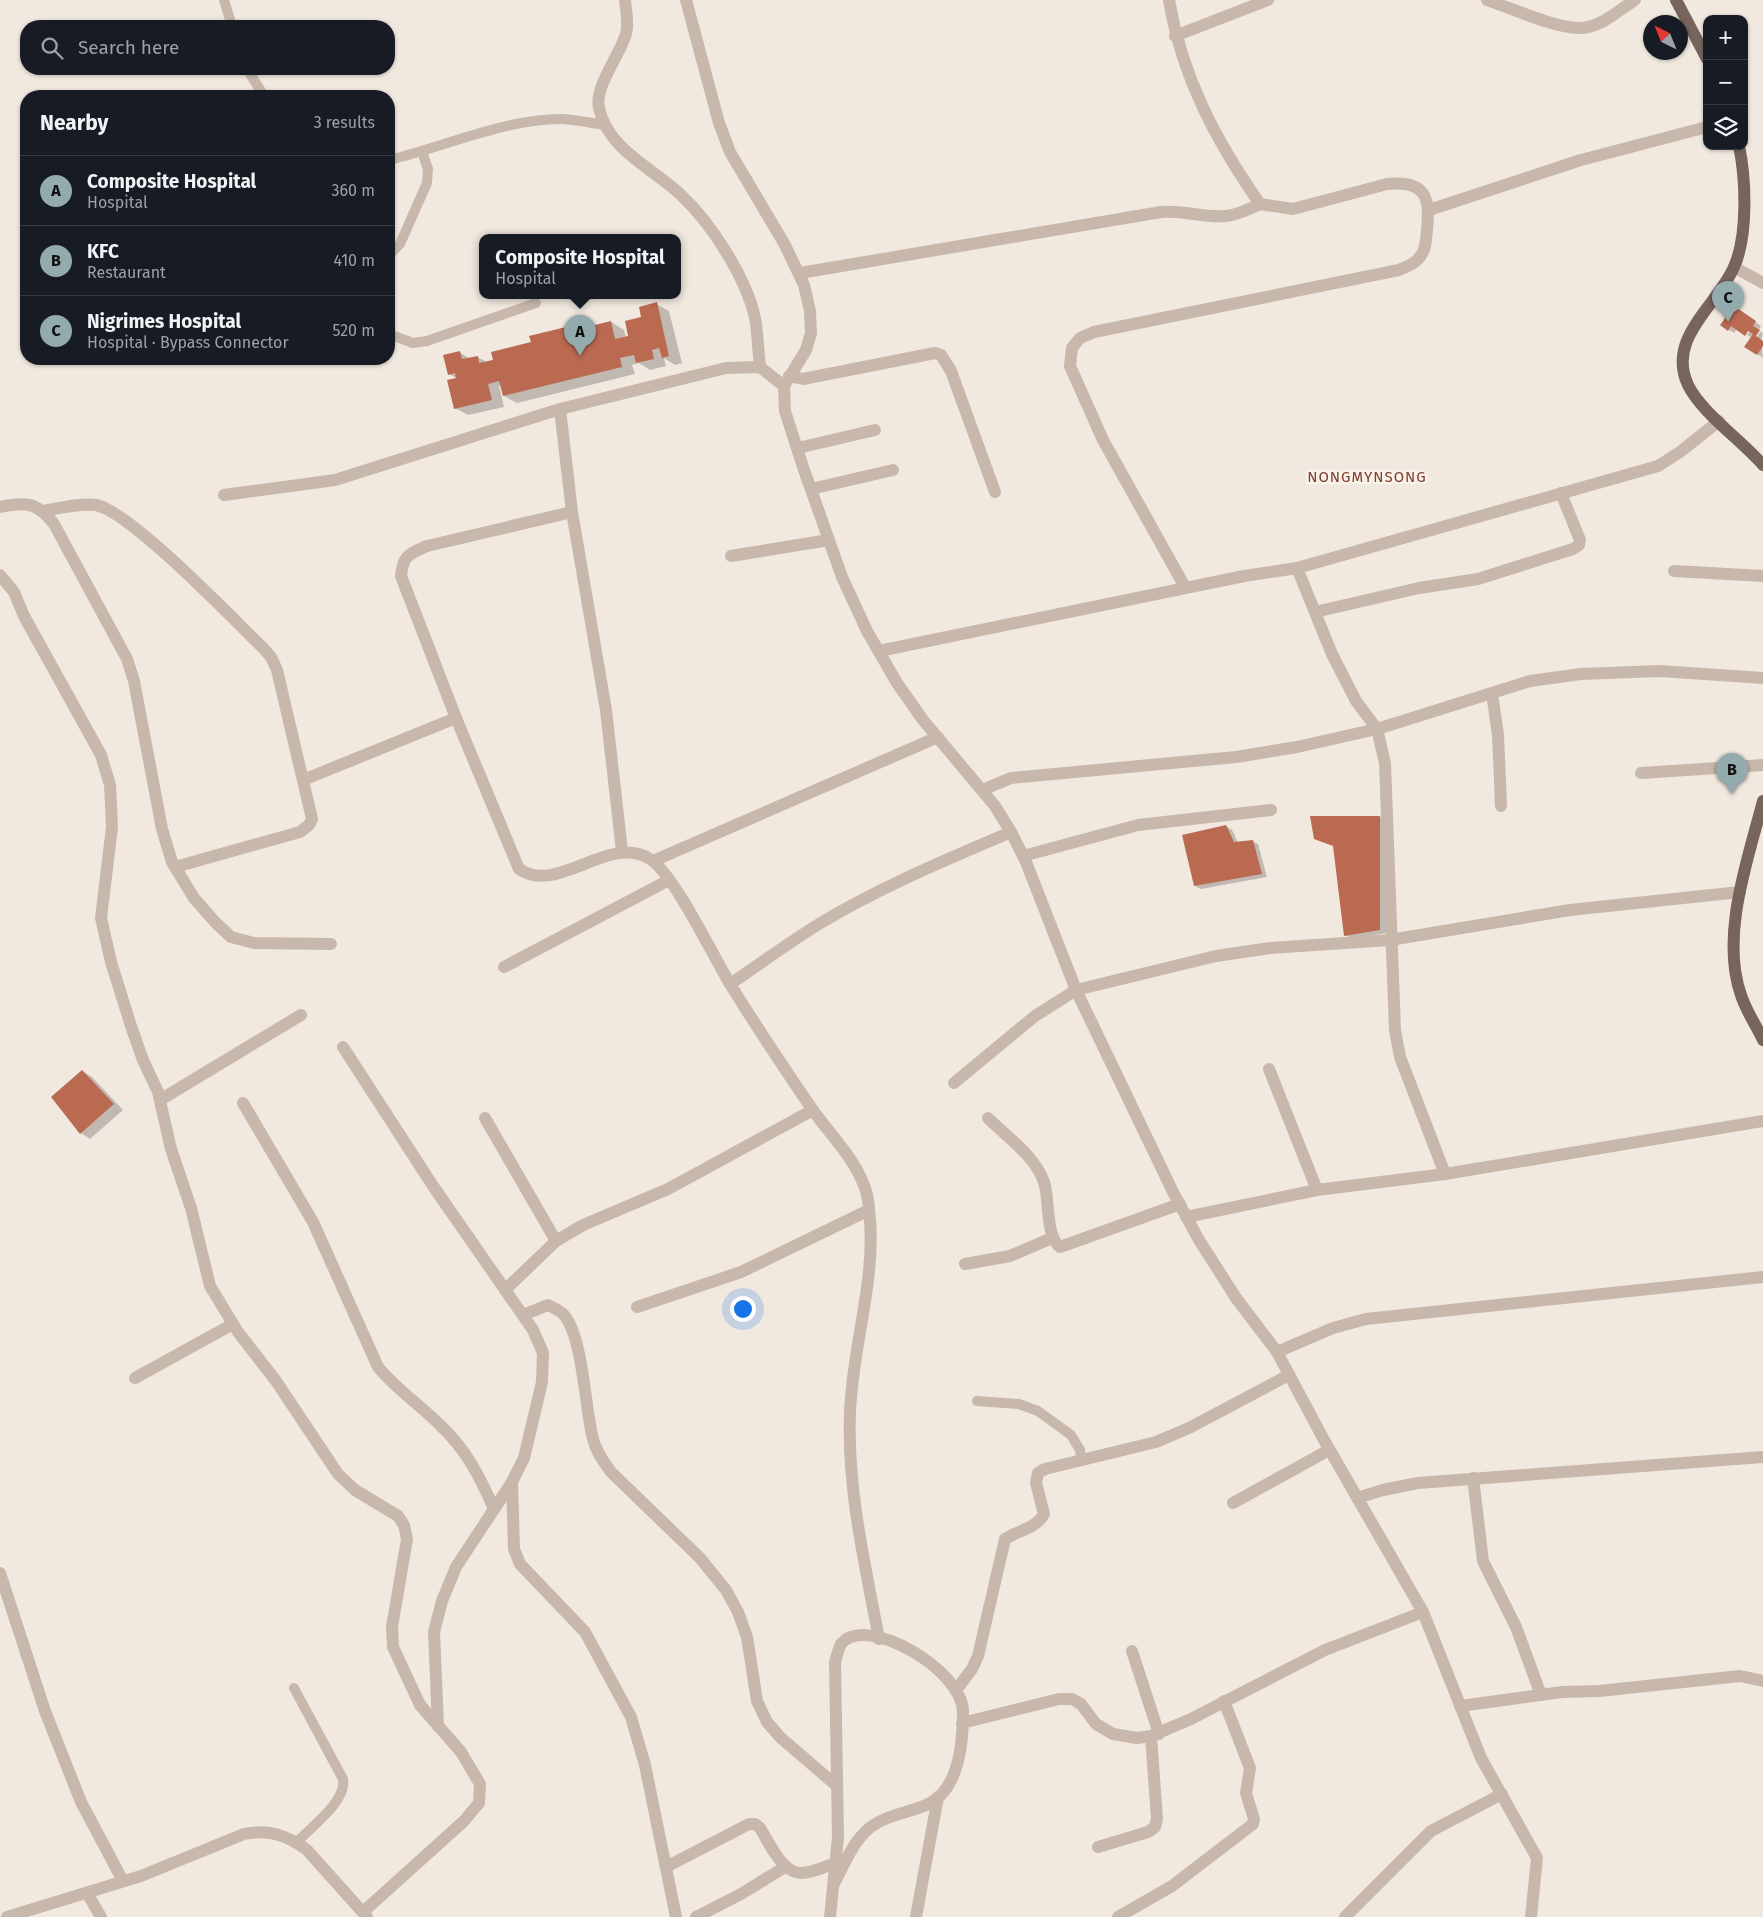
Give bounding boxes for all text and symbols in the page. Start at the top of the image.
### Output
north arrow [1643,15,1688,60]
map controls [1703,15,1748,150]
button: + [1703,15,1748,60]
search box [20,20,395,75]
icon: search [38,34,66,62]
text: Search here [78,36,179,59]
button: − [1703,60,1748,105]
button: layers [1703,105,1748,150]
text: Nearby [40,110,108,136]
text: 3 results [314,113,375,132]
text: Composite Hospital [87,170,256,193]
text: A [51,181,61,200]
text: 360 m [332,181,375,200]
text: Hospital [87,193,148,212]
popup [479,234,681,299]
text: KFC [87,240,119,263]
text: Composite Hospital [495,246,665,269]
text: B [51,251,61,270]
text: 410 m [334,251,375,270]
text: Restaurant [87,263,166,282]
text: Hospital [495,269,556,288]
pin: C [1712,281,1744,322]
text: Nigrimes Hospital [87,310,241,333]
pin: A [564,315,596,356]
text: C [51,321,61,340]
text: 520 m [332,321,375,340]
text: Hospital · Bypass Connector [87,333,289,352]
district label: NONGMYNSONG [1307,468,1427,486]
pin: B [1716,753,1748,794]
your location [730,1296,756,1322]

